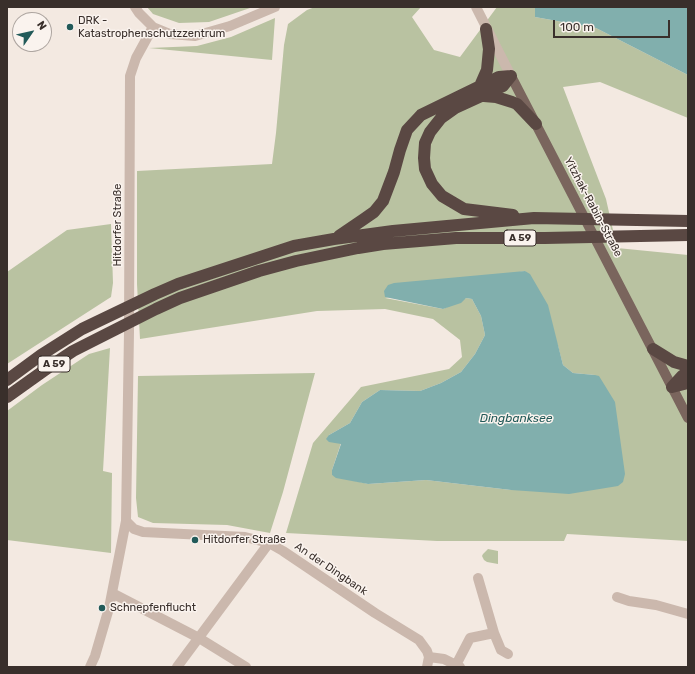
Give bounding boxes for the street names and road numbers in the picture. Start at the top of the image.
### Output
street label: Yitzhak-Rabin-Straße [561,155,625,259]
street label: Hitdorfer Straße [111,184,125,266]
road number: A 59 [504,230,536,246]
road number: A 59 [38,356,70,372]
street label: An der Dingbank [292,540,370,598]

